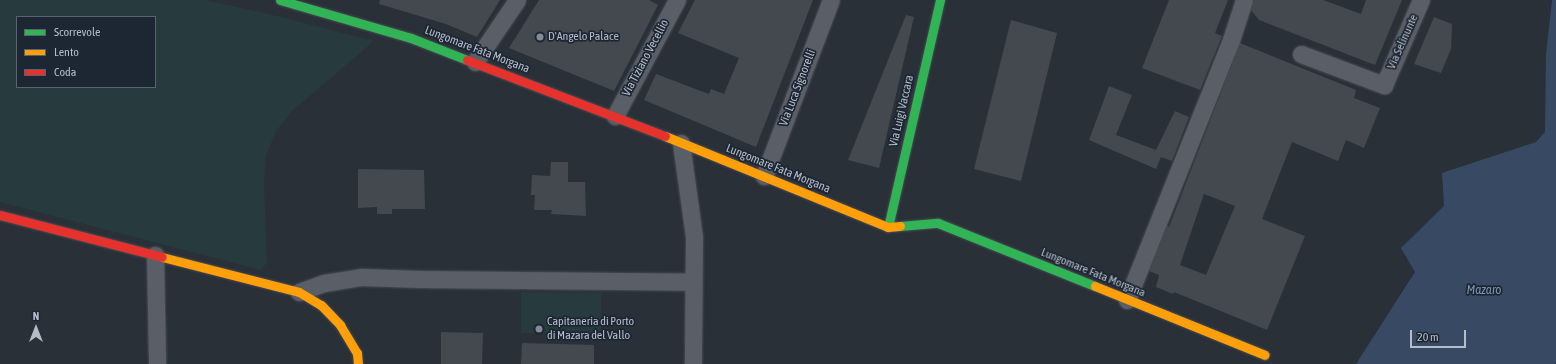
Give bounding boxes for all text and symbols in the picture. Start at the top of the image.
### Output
street label: Via Selinunte [1385,12,1421,72]
legend [16,16,156,88]
street label: Via Tiziano Vecellio [620,17,672,99]
street label: Lungomare Fata Morgana [422,23,532,77]
text: Scorrevole [54,25,101,39]
place label: D'Angelo Palace [548,30,619,44]
marker: D'Angelo Palace [535,32,545,42]
text: Lento [54,45,79,59]
street label: Via Luca Signorelli [777,48,819,128]
text: Coda [54,65,76,79]
street label: Via Luigi Vaccara [887,74,917,148]
street label: Lungomare Fata Morgana [724,141,832,197]
street label: Lungomare Fata Morgana [1039,245,1147,301]
water label: Mazaro [1467,282,1501,298]
north arrow [16,308,56,348]
text: N [33,310,39,322]
place label: Capitaneria di Porto di Mazara del Vallo [547,315,634,343]
scale bar [1412,322,1468,348]
marker: Capitaneria di Porto di Mazara del Vallo [534,324,544,334]
text: 20 m [1417,330,1439,344]

